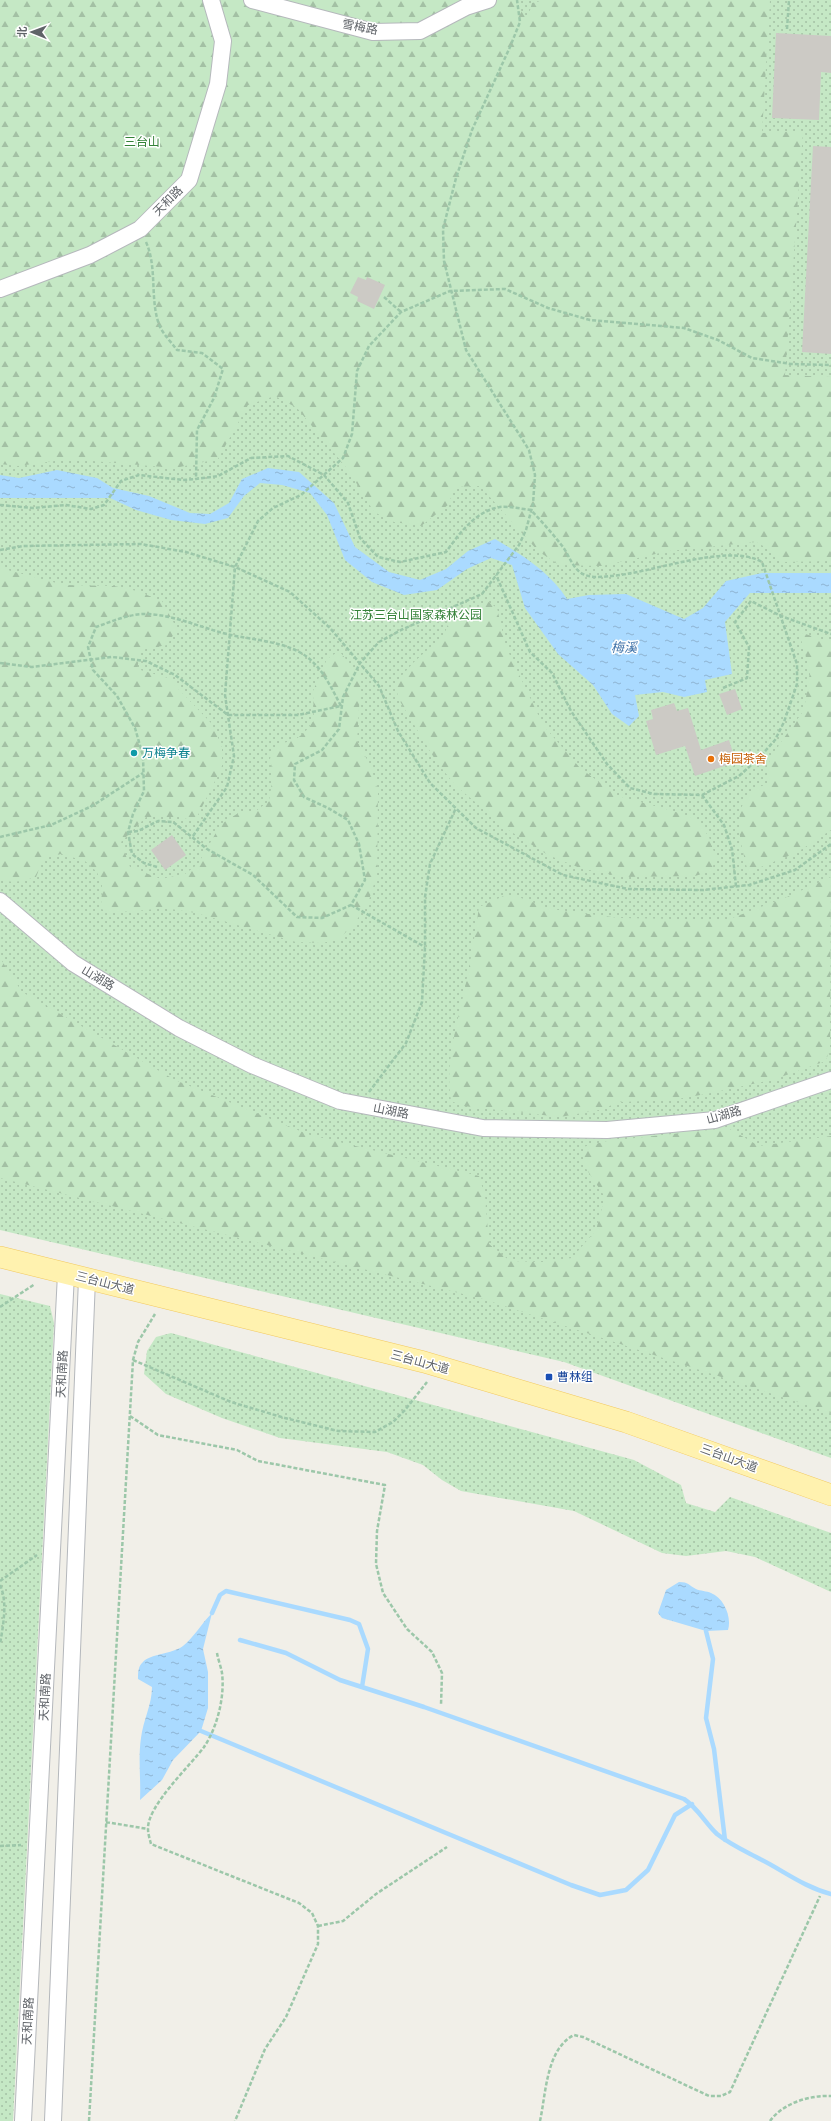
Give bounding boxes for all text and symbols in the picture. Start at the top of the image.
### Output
north arrow [12,12,52,52]
street label: 雪梅路 [341,16,379,38]
text: 北 [15,26,29,37]
park label: 三台山 [124,134,160,150]
street label: 天和路 [150,183,186,219]
park label: 江苏三台山国家森林公园 [350,607,482,623]
water label: 梅溪 [611,639,639,656]
place label: 万梅争春 [142,745,190,761]
marker: 万梅争春 [129,748,139,758]
place label: 梅园茶舍 [719,751,767,767]
marker: 梅园茶舍 [706,754,716,764]
street label: 山湖路 [78,962,118,994]
street label: 山湖路 [372,1100,410,1122]
street label: 山湖路 [704,1102,744,1128]
street label: 三台山大道 [74,1268,136,1298]
street label: 三台山大道 [389,1347,451,1377]
street label: 天和南路 [53,1350,71,1398]
place label: 曹林组 [557,1369,593,1385]
marker: 曹林组 [544,1372,554,1382]
street label: 三台山大道 [698,1440,760,1476]
street label: 天和南路 [36,1673,54,1721]
street label: 天和南路 [19,1997,37,2045]

